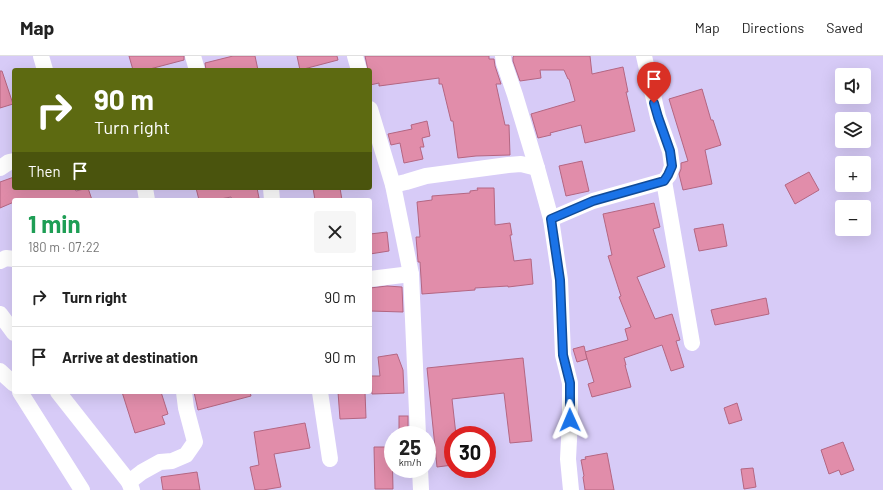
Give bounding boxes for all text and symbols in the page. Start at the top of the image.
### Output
text: Map [20,16,54,39]
text: Map [695,19,720,36]
text: Directions [742,19,804,36]
text: Saved [826,19,863,36]
pin [637,62,671,103]
icon: arrive [643,68,665,90]
map controls [835,68,871,236]
button: sound [835,68,871,104]
text: 90 m [94,82,154,116]
icon: right [28,84,80,136]
button: layers [835,112,871,148]
text: Turn right [94,116,170,138]
button: + [835,156,871,192]
icon: arrive [69,160,91,182]
text: Then [28,162,61,180]
button: − [835,200,871,236]
text: 1 min [28,209,81,238]
button: close [314,211,356,253]
text: 180 m · 07:22 [28,239,100,255]
icon: right [28,286,50,308]
text: Turn right [62,288,127,306]
text: 90 m [324,288,356,306]
icon: arrive [28,346,50,368]
text: Arrive at destination [62,348,198,366]
text: 90 m [324,348,356,366]
position arrow [549,399,591,441]
speed limit sign: 30 [444,426,496,478]
text: 25 [399,435,421,459]
text: km/h [399,456,421,468]

